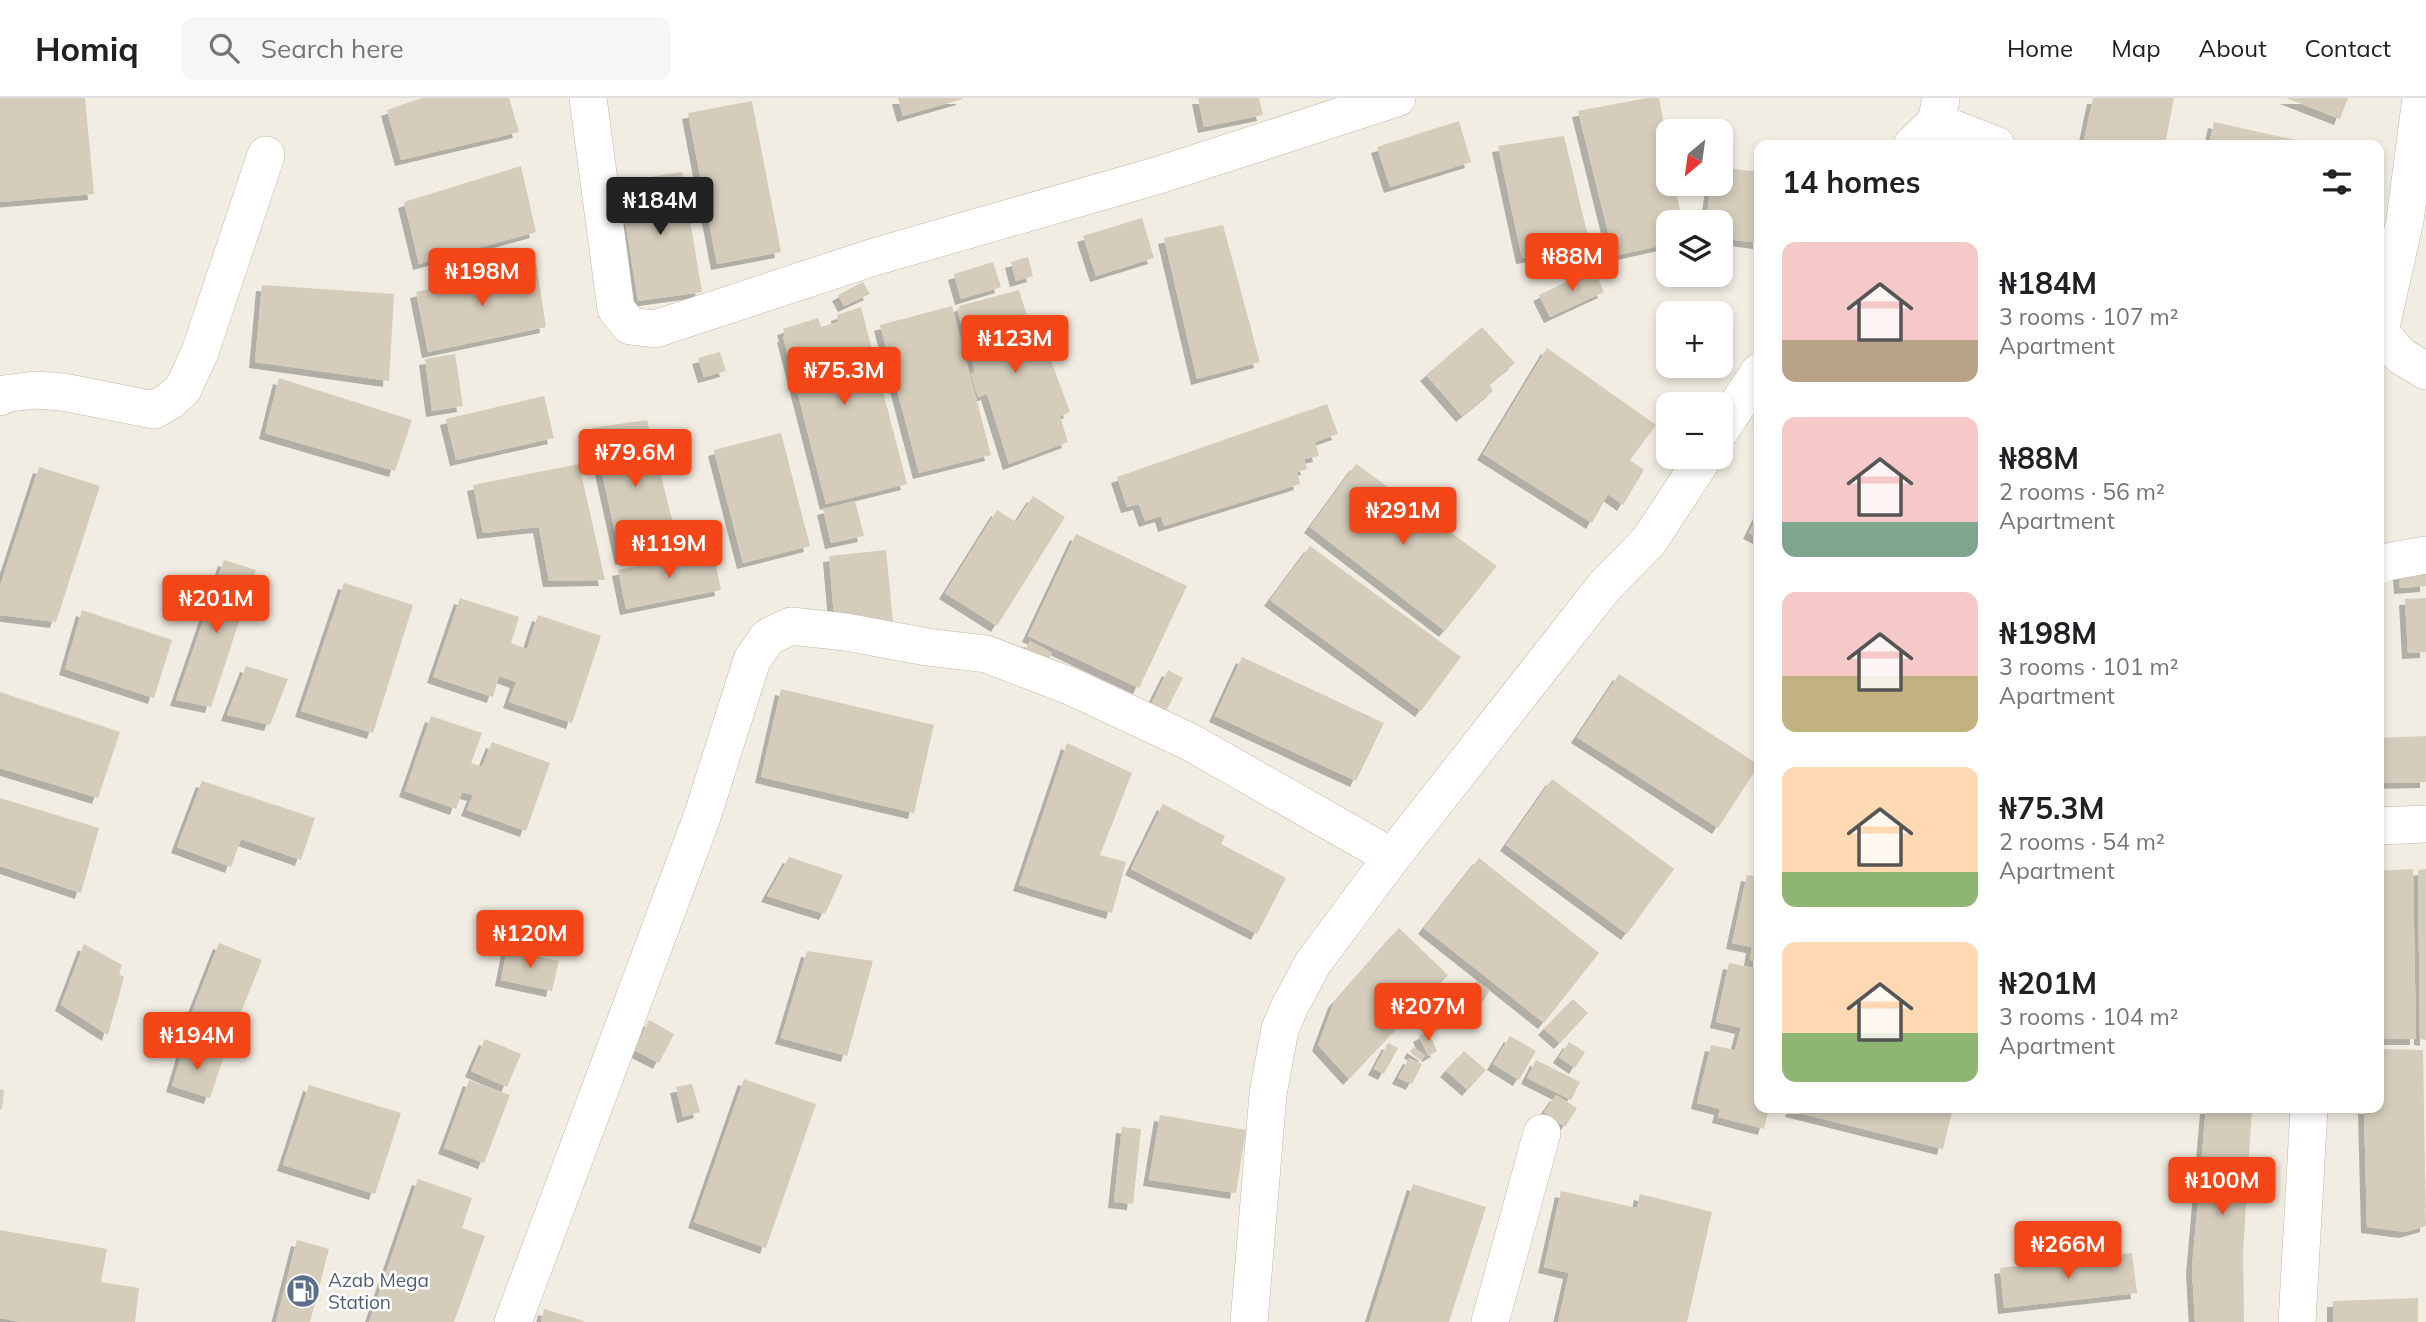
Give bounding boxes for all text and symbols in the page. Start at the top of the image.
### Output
search box [181,17,671,80]
text: Homiq [35,28,139,69]
icon: search [205,29,243,67]
text: Search here [261,32,404,65]
text: Home [2007,33,2073,63]
text: Map [2111,33,2161,63]
text: About [2199,33,2267,63]
text: Contact [2305,33,2391,63]
north arrow [1656,119,1732,196]
map controls [1656,119,1733,469]
text: 14 homes [1782,163,1921,201]
icon: filters [2318,163,2356,201]
pin: ₦184M [611,178,709,237]
text: ₦184M [622,185,698,214]
button: layers [1656,210,1733,287]
pin: ₦88M [1531,234,1613,293]
text: ₦88M [1541,241,1603,270]
pin: ₦198M [433,248,531,308]
text: ₦198M [444,256,520,285]
text: ₦184M [1999,264,2097,302]
icon: home [1838,270,1922,354]
button: + [1656,301,1733,378]
text: 3 rooms · 107 m² [1999,302,2179,331]
pin: ₦123M [966,316,1064,375]
text: ₦123M [977,323,1053,352]
text: Apartment [1999,331,2115,360]
pin: ₦75.3M [787,348,901,407]
text: ₦75.3M [804,355,884,384]
button: − [1656,392,1733,469]
pin: ₦79.6M [578,430,692,489]
text: ₦79.6M [595,437,675,466]
text: ₦88M [1999,439,2079,477]
icon: home [1838,445,1922,529]
text: 2 rooms · 56 m² [1999,477,2165,506]
pin: ₦291M [1354,488,1452,547]
text: ₦291M [1365,495,1441,524]
text: Apartment [1999,506,2115,535]
pin: ₦119M [620,520,718,580]
text: ₦119M [631,528,707,557]
pin: ₦201M [167,575,265,635]
text: ₦201M [178,583,254,612]
text: ₦198M [1999,614,2097,652]
icon: home [1838,620,1922,704]
text: 3 rooms · 101 m² [1999,652,2179,681]
text: Apartment [1999,681,2115,710]
text: ₦75.3M [1999,789,2105,827]
icon: home [1838,795,1922,879]
text: 2 rooms · 54 m² [1999,827,2165,856]
text: Apartment [1999,856,2115,885]
pin: ₦120M [481,910,579,970]
text: ₦120M [492,918,568,947]
text: ₦201M [1999,964,2097,1002]
icon: home [1838,970,1922,1054]
pin: ₦207M [1379,984,1477,1043]
text: ₦207M [1390,991,1466,1020]
text: 3 rooms · 104 m² [1999,1002,2179,1031]
pin: ₦194M [148,1012,246,1072]
text: ₦194M [159,1020,235,1049]
text: Apartment [1999,1031,2115,1060]
pin: ₦100M [2173,1158,2271,1217]
text: ₦100M [2184,1165,2260,1194]
pin: ₦266M [2019,1222,2117,1281]
text: ₦266M [2030,1229,2106,1258]
place label: Azab Mega Station [328,1268,429,1314]
fuel station icon: Azab Mega Station [284,1272,322,1310]

